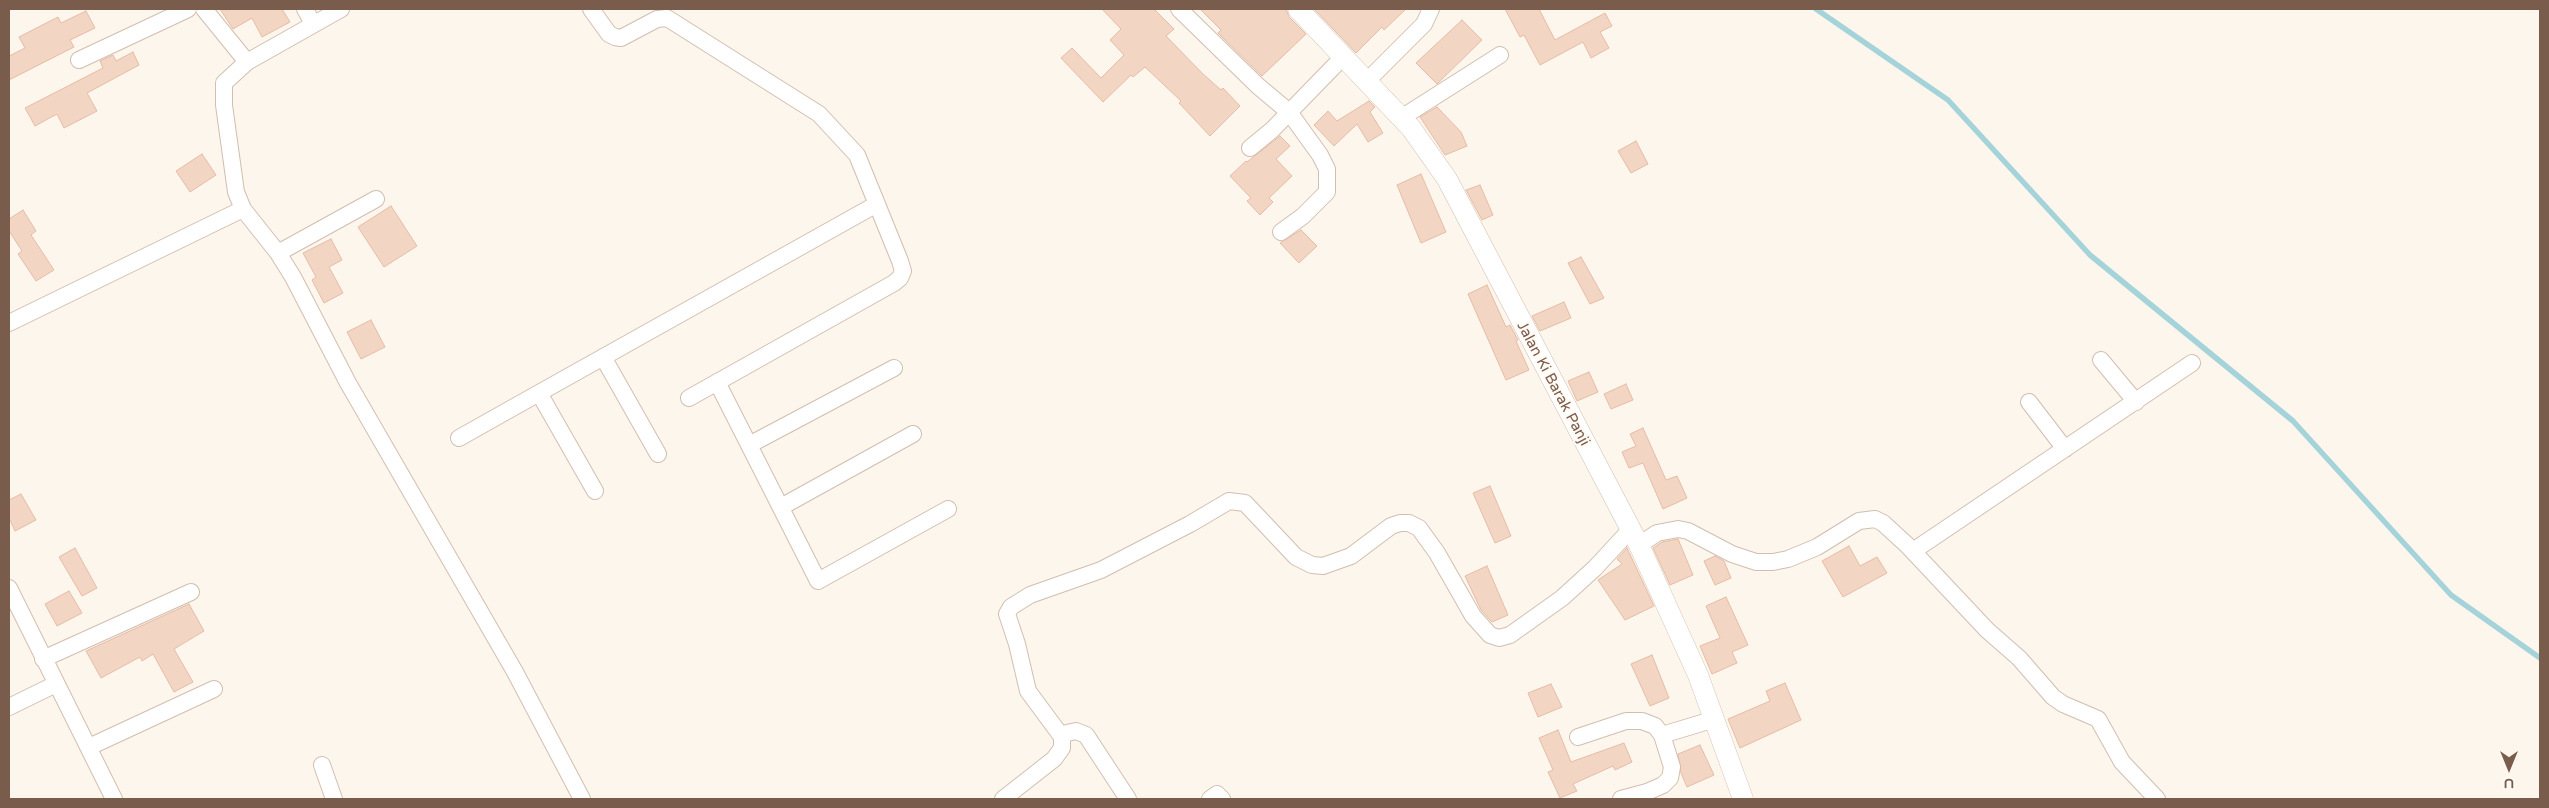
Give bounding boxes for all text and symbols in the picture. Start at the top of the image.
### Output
street label: Jalan Ki Barak Panji [1513,319,1593,449]
north arrow [2484,743,2534,793]
text: U [2504,775,2514,792]

